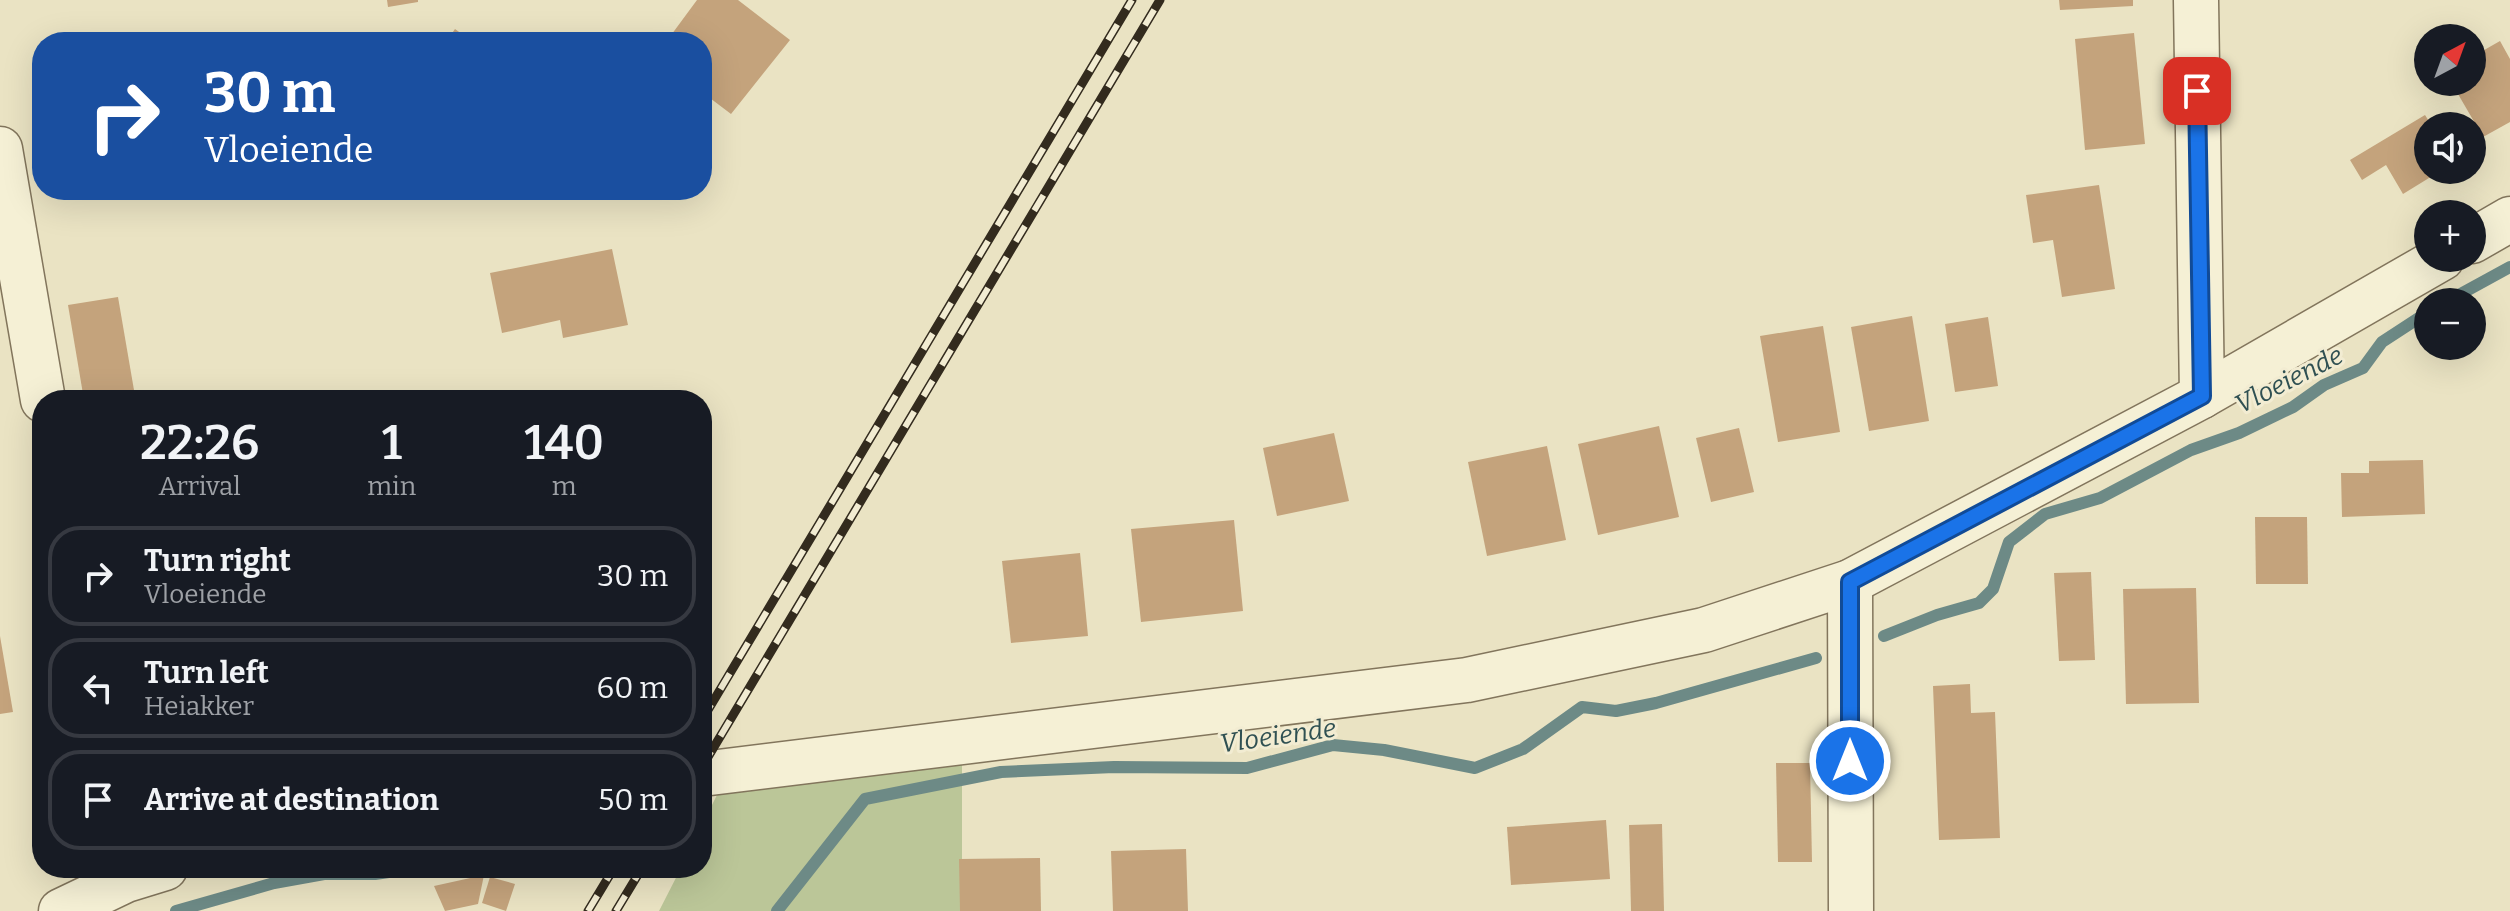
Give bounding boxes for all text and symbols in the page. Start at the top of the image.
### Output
north arrow [2414,24,2486,96]
map controls [2414,24,2486,360]
pin [2163,57,2231,125]
text: 30 m [204,60,335,127]
icon: right [72,64,176,168]
icon: arrive [2175,69,2219,113]
button: sound [2414,112,2486,184]
text: Vloeiende [204,128,374,172]
button: + [2414,200,2486,272]
button: − [2414,288,2486,360]
water label: Vloeiende [2230,340,2348,420]
text: 22:26 [140,414,259,472]
text: 1 [382,414,402,472]
text: 140 [524,414,604,472]
text: Arrival [158,471,241,502]
text: min [367,471,416,502]
text: m [552,471,577,502]
text: Turn right [144,543,291,579]
icon: right [76,554,120,598]
text: 30 m [597,558,668,594]
text: Vloeiende [144,579,266,610]
text: Turn left [144,655,269,691]
icon: left [76,666,120,710]
text: 60 m [597,670,668,706]
text: Heiakker [144,691,254,722]
water label: Vloeiende [1218,713,1338,759]
position arrow [1808,719,1892,803]
icon: arrive [76,778,120,822]
text: Arrive at destination [144,782,439,818]
text: 50 m [598,782,668,818]

